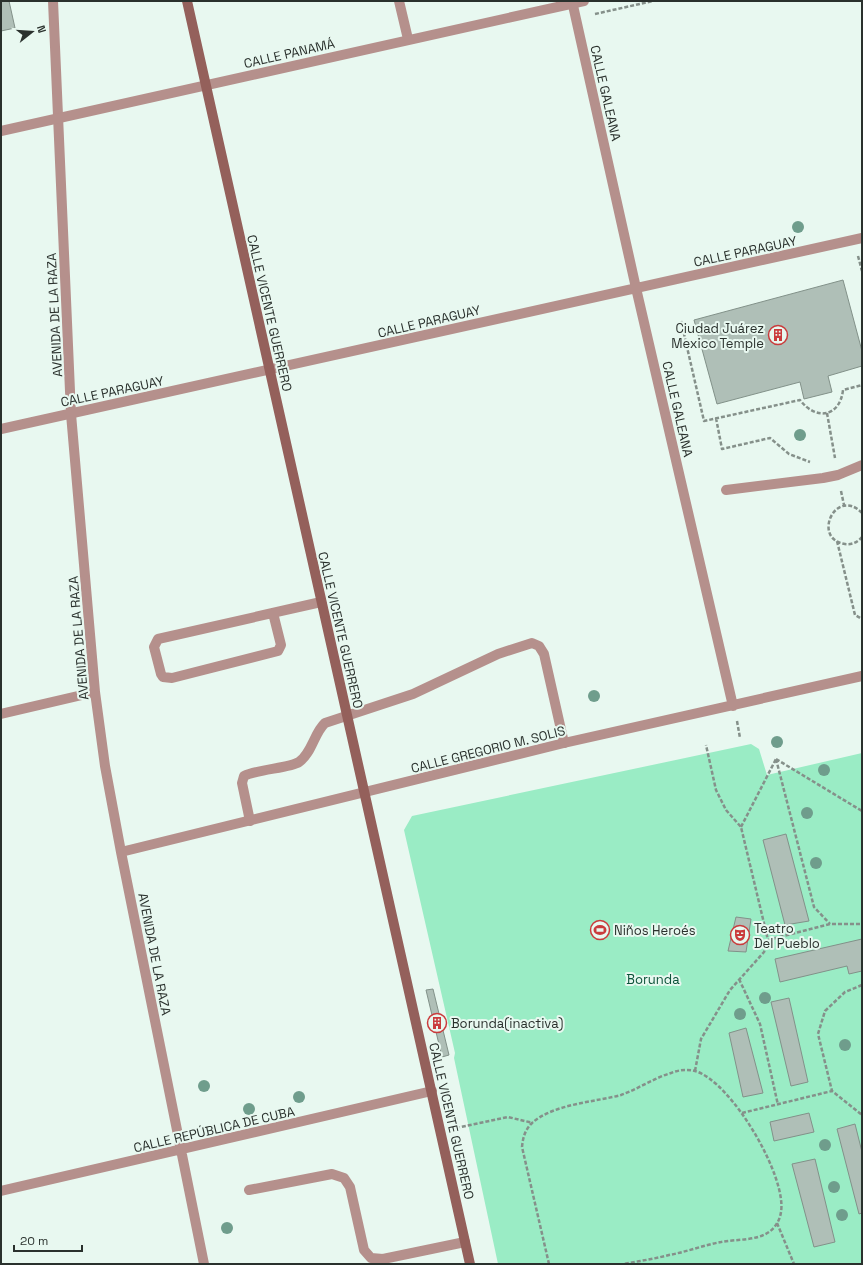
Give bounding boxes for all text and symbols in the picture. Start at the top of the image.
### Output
north arrow [12,12,52,52]
text: N [34,24,49,35]
street label: CALLE PANAMÁ [242,35,336,72]
street label: CALLE GALEANA [586,44,625,143]
street label: CALLE PARAGUAY [692,232,798,271]
street label: CALLE VICENTE GUERRERO [243,233,296,393]
street label: AVENIDA DE LA RAZA [43,252,66,378]
street label: CALLE PARAGUAY [376,301,482,342]
place label: Ciudad Juárez Mexico Temple [671,320,764,352]
building icon: Ciudad Juárez Mexico Temple [767,324,789,346]
street label: CALLE GALEANA [658,360,697,459]
street label: CALLE PARAGUAY [59,372,165,411]
street label: CALLE VICENTE GUERRERO [314,550,367,710]
street label: AVENIDA DE LA RAZA [65,575,92,701]
street label: CALLE GREGORIO M. SOLIS [409,722,567,777]
street label: AVENIDA DE LA RAZA [134,891,175,1017]
sports icon: Niños Heroés [589,919,611,941]
place label: Teatro Del Pueblo [754,920,820,952]
place label: Niños Heroés [614,922,696,939]
theatre icon: Teatro Del Pueblo [729,924,751,946]
park label: Borunda [626,971,680,988]
building icon: Borunda(inactiva) [426,1012,448,1034]
place label: Borunda(inactiva) [451,1015,564,1032]
street label: CALLE VICENTE GUERRERO [425,1041,478,1201]
street label: CALLE REPÚBLICA DE CUBA [132,1103,296,1156]
scale bar [14,1227,82,1253]
text: 20 m [20,1233,48,1249]

